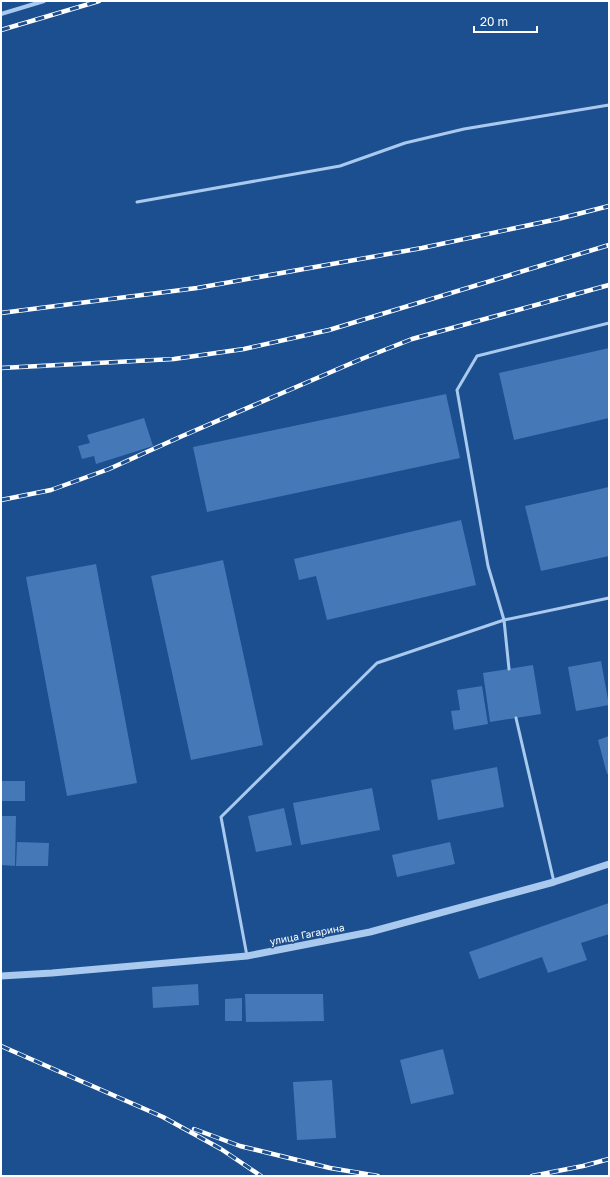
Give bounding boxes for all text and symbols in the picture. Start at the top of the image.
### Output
scale bar [474,8,537,34]
text: 20 m [480,14,508,29]
street label: улица Гагарина [268,921,346,947]

